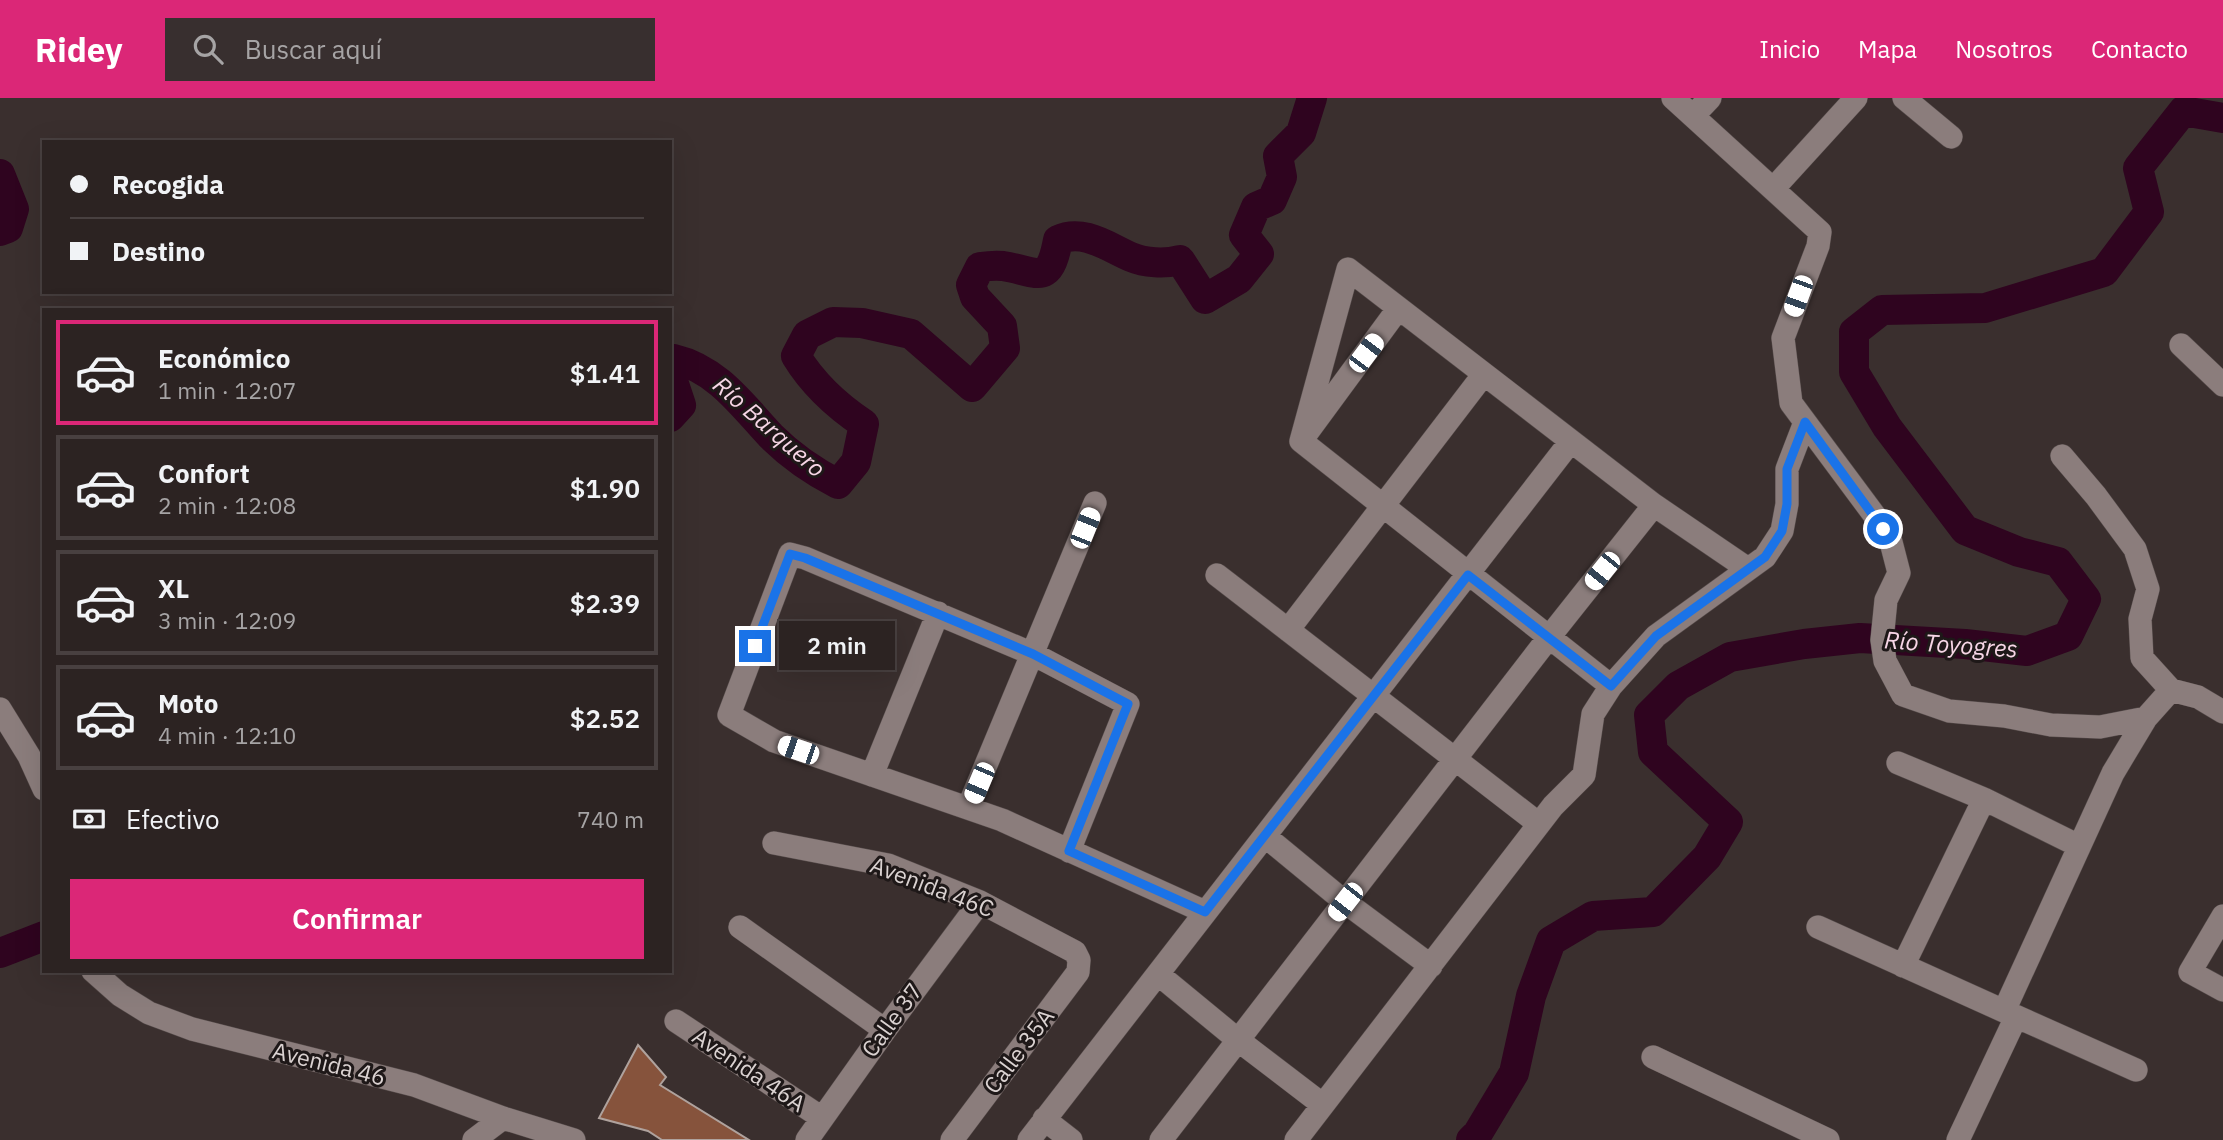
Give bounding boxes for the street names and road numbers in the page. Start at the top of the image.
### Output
street label: Avenida 46C [866,849,998,923]
street label: Calle 37 [854,976,928,1062]
street label: Calle 35A [976,1001,1060,1099]
street label: Avenida 46A [687,1020,812,1118]
street label: Avenida 46 [270,1035,389,1092]

